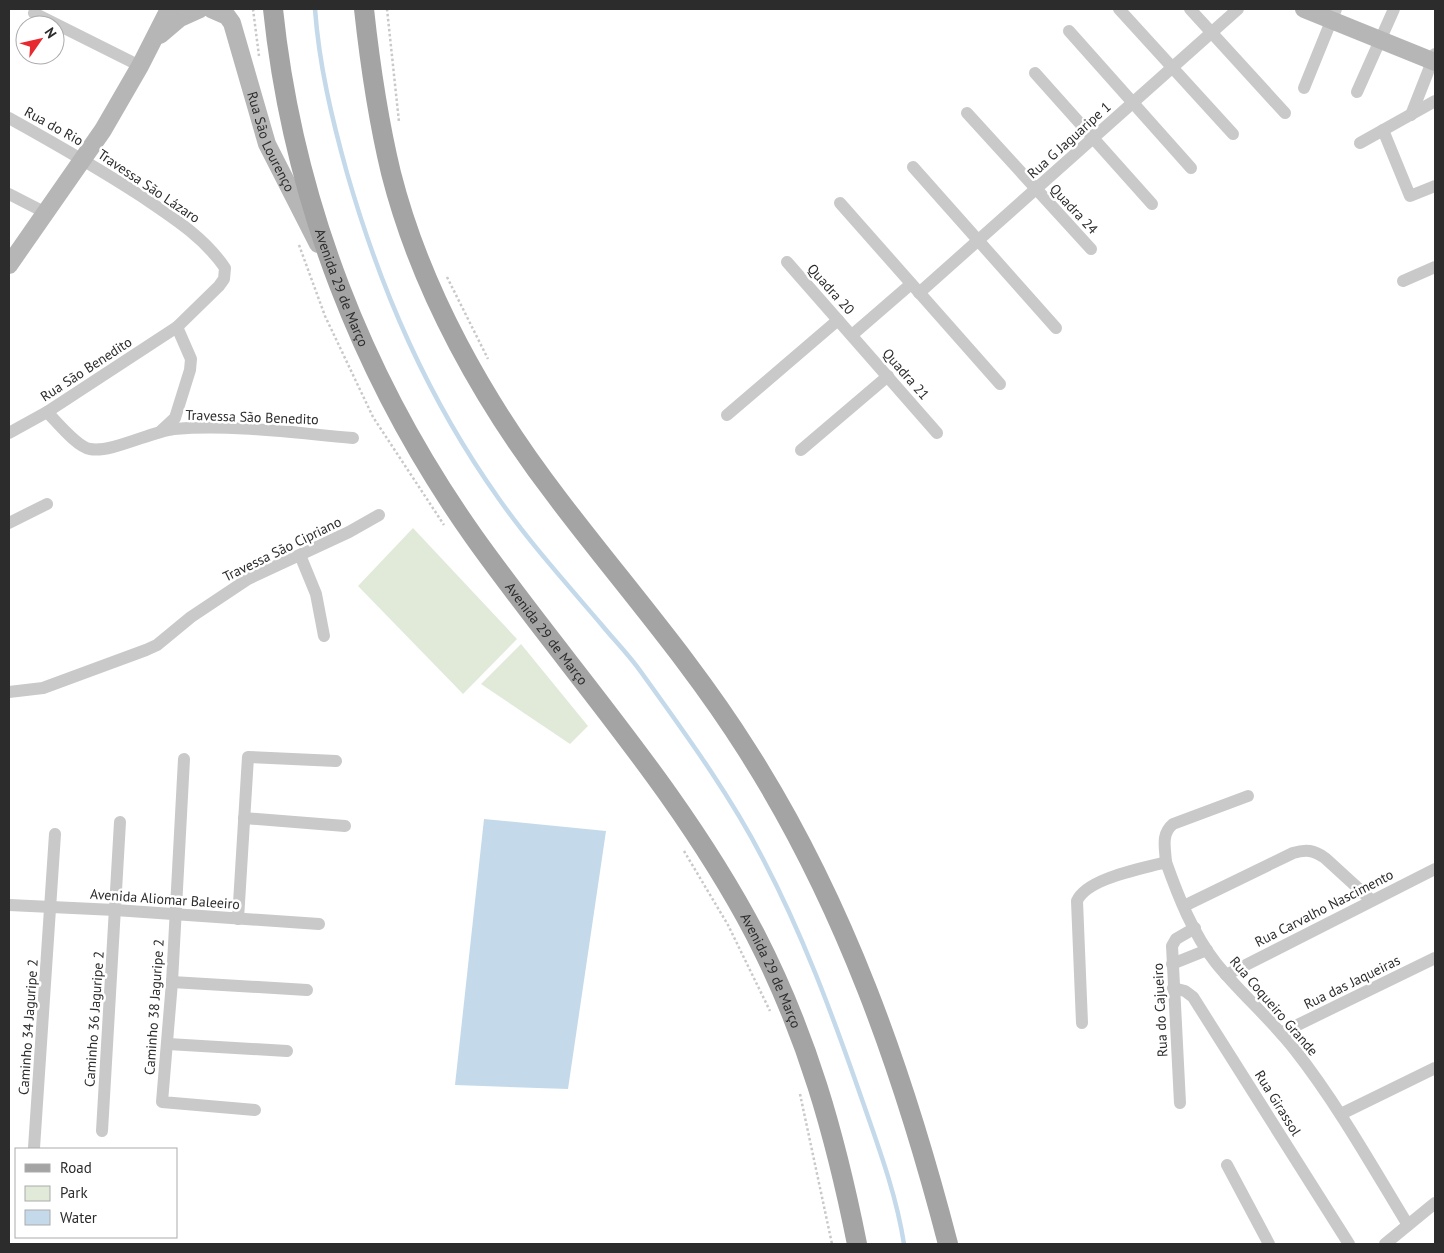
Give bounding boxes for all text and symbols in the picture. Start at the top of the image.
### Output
north arrow [15,15,65,65]
text: N [41,24,61,42]
street label: Rua São Lourenço [243,89,299,195]
street label: Rua G Jaguaripe 1 [1023,98,1115,182]
street label: Rua do Rio [21,102,87,150]
street label: Travessa São Lázaro [94,145,204,227]
street label: Quadra 24 [1046,180,1102,238]
street label: Avenida 29 de Março [311,227,373,349]
street label: Quadra 20 [803,260,859,318]
street label: Rua São Benedito [37,333,135,405]
street label: Quadra 21 [879,345,933,403]
street label: Travessa São Benedito [185,406,319,428]
street label: Travessa São Cipriano [220,512,344,586]
street label: Avenida 29 de Março [501,579,592,689]
street label: Rua Carvalho Nascimento [1252,865,1396,951]
street label: Avenida Aliomar Baleeiro [89,885,241,913]
street label: Avenida 29 de Março [736,910,805,1031]
street label: Caminho 38 Jaguripe 2 [140,939,168,1075]
street label: Caminho 36 Jaguripe 2 [80,951,108,1087]
street label: Rua das Jaqueiras [1301,951,1403,1013]
street label: Rua Coqueiro Grande [1226,953,1322,1059]
street label: Caminho 34 Jaguripe 2 [14,959,42,1095]
street label: Rua do Cajueiro [1149,962,1171,1058]
street label: Rua Girassol [1251,1067,1305,1139]
legend [15,1148,178,1238]
text: Road [60,1158,92,1177]
text: Park [60,1183,88,1202]
text: Water [60,1208,97,1227]

